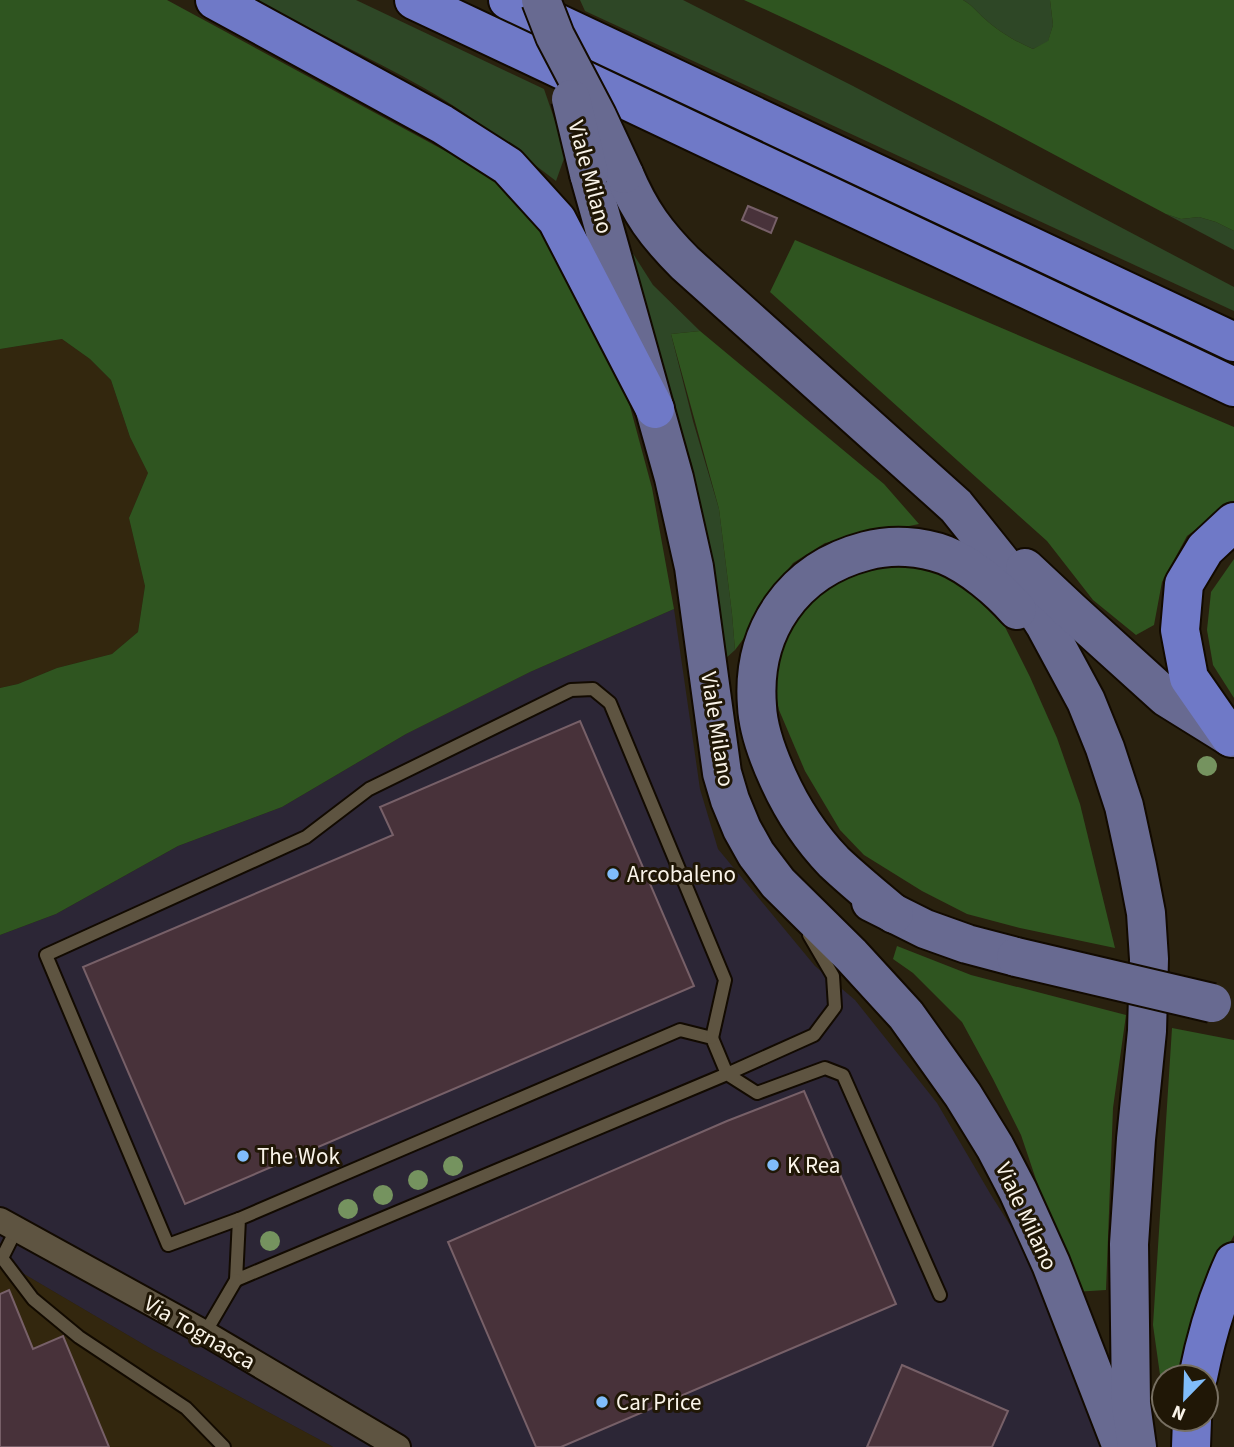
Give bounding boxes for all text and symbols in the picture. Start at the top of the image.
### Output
street label: Viale Milano [560,117,621,237]
street label: Viale Milano [692,669,743,789]
place label: Arcobaleno [627,858,736,891]
marker: Arcobaleno [605,866,621,882]
place label: The Wok [257,1140,340,1173]
marker: The Wok [235,1148,251,1164]
place label: K Rea [787,1149,840,1182]
marker: K Rea [765,1157,781,1173]
street label: Viale Milano [987,1157,1066,1276]
street label: Via Tognasca [138,1287,262,1378]
north arrow [1150,1363,1220,1433]
place label: Car Price [616,1386,701,1419]
marker: Car Price [594,1394,610,1410]
text: N [1168,1397,1190,1427]

